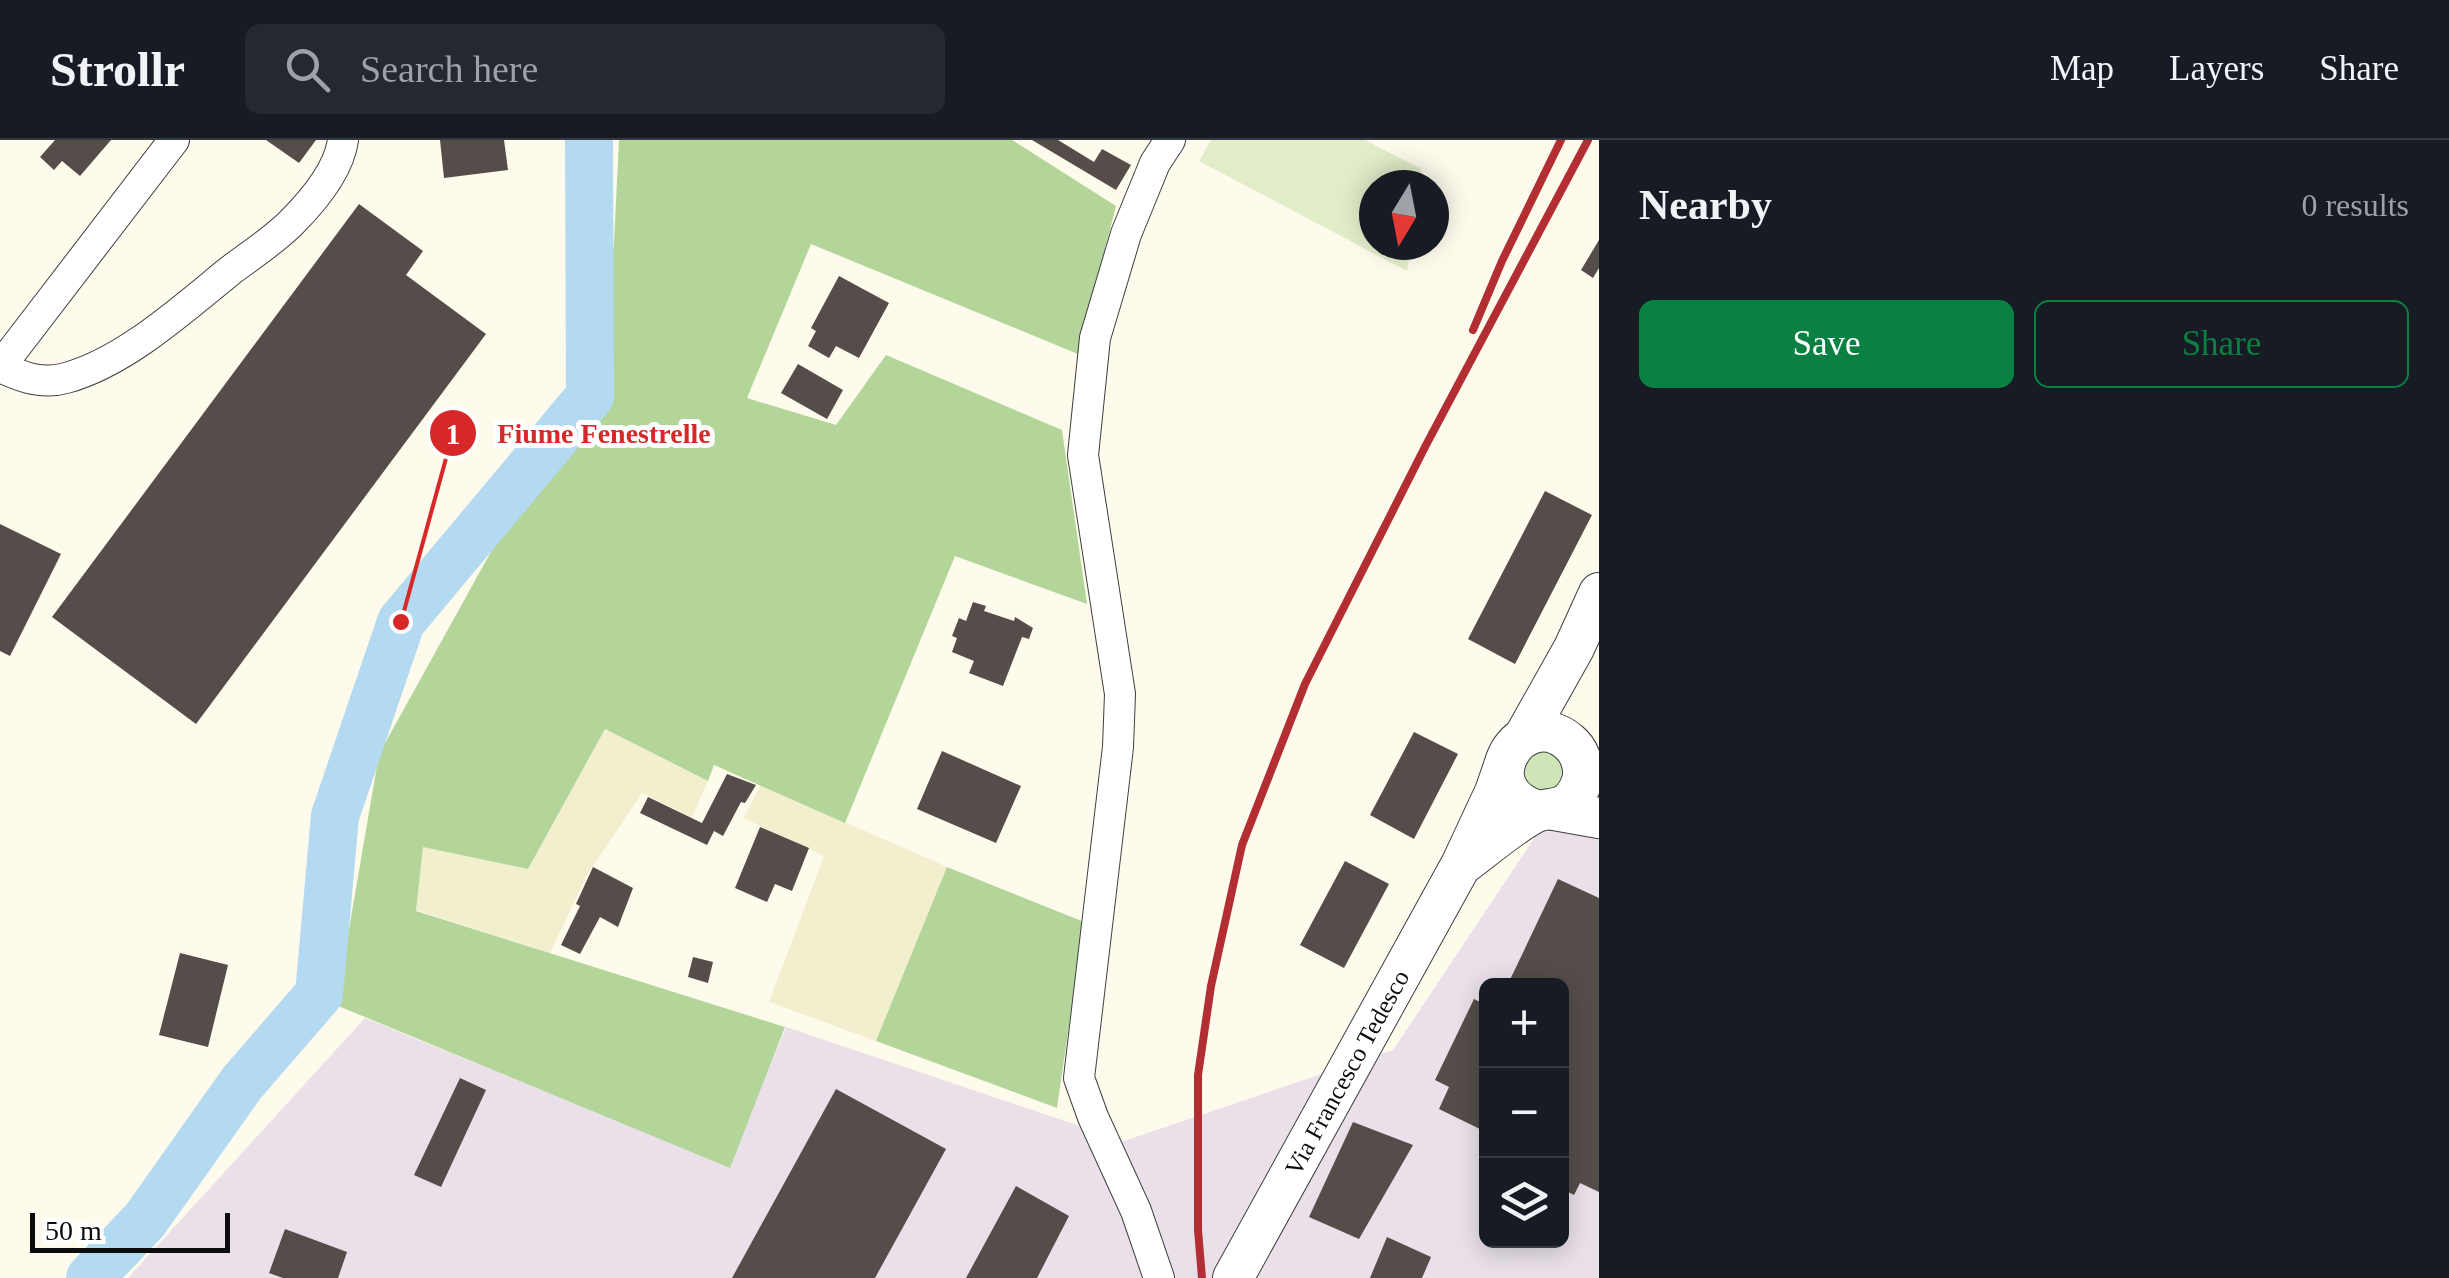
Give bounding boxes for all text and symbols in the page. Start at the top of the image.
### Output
search box [245,24,945,114]
icon: search [280,42,335,97]
text: Strollr [50,43,185,96]
text: Search here [360,48,538,90]
text: Map [2050,49,2114,88]
text: Layers [2169,49,2264,88]
text: Share [2319,49,2399,88]
north arrow [1359,170,1449,260]
text: Nearby [1639,182,1772,228]
text: 0 results [2301,187,2409,223]
button: Save [1639,300,2014,388]
button: Share [2034,300,2409,388]
callout: Fiume Fenestrelle [428,404,731,462]
text: 1 [446,417,461,450]
text: Fiume Fenestrelle [497,418,711,449]
street label: Via Francesco Tedesco [1280,965,1414,1180]
map controls [1479,978,1569,1248]
button: + [1479,978,1569,1068]
button: − [1479,1068,1569,1158]
button: layers [1479,1158,1569,1248]
scale bar [30,1208,230,1252]
text: 50 m [45,1215,102,1246]

